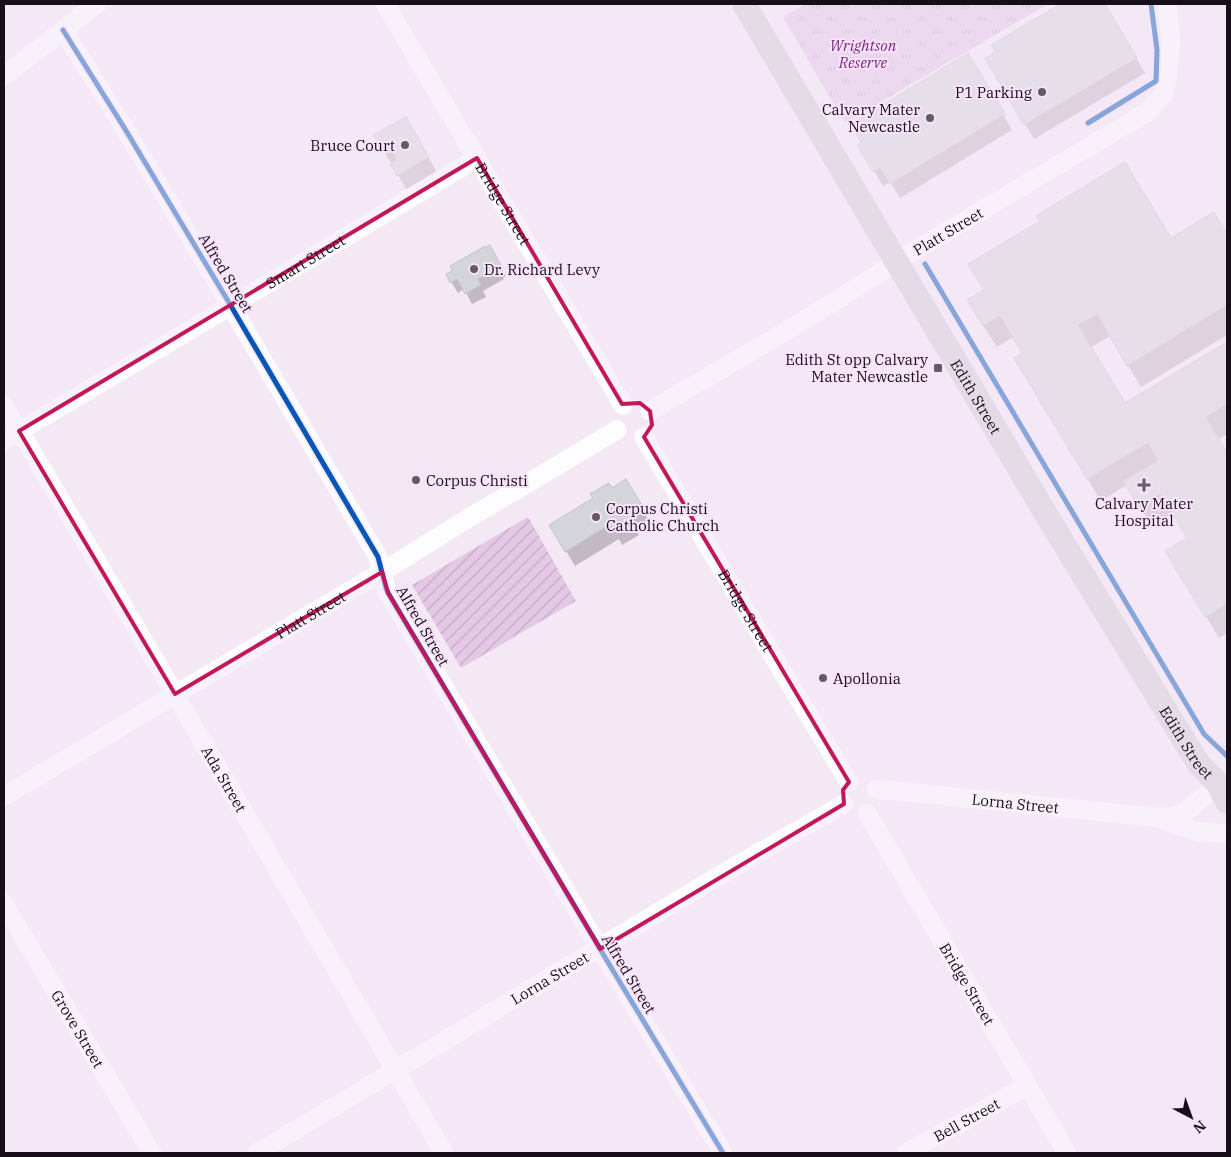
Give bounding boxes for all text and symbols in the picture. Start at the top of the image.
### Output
park label: Wrightson Reserve [830,36,897,72]
place label: P1 Parking [955,83,1032,102]
marker: P1 Parking [1036,86,1048,98]
place label: Calvary Mater Newcastle [822,100,920,136]
marker: Calvary Mater Newcastle [924,112,936,124]
place label: Bruce Court [310,136,395,155]
marker: Bruce Court [399,139,411,151]
street label: Bridge Street [472,159,535,248]
street label: Platt Street [909,203,986,259]
street label: Alfred Street [195,230,257,316]
street label: Smart Street [262,230,348,292]
place label: Dr. Richard Levy [484,260,600,279]
marker: Dr. Richard Levy [468,263,480,275]
place label: Edith St opp Calvary Mater Newcastle [785,350,928,386]
street label: Edith Street [947,356,1006,437]
marker: Edith St opp Calvary Mater Newcastle [932,362,944,374]
place label: Corpus Christi [426,471,528,490]
marker: Corpus Christi [410,474,422,486]
marker: Calvary Mater Hospital [1137,478,1151,492]
place label: Calvary Mater Hospital [1095,494,1193,530]
place label: Corpus Christi Catholic Church [606,499,719,535]
marker: Corpus Christi Catholic Church [590,511,602,523]
street label: Bridge Street [714,566,778,655]
street label: Alfred Street [392,583,454,669]
street label: Platt Street [272,586,349,643]
place label: Apollonia [833,669,901,688]
marker: Apollonia [817,672,829,684]
street label: Edith Street [1156,702,1218,783]
street label: Ada Street [198,742,251,815]
street label: Lorna Street [971,789,1060,817]
street label: Alfred Street [598,931,660,1017]
street label: Bridge Street [936,939,999,1028]
street label: Lorna Street [507,947,592,1008]
street label: Grove Street [48,986,109,1071]
north arrow [1166,1092,1216,1142]
street label: Bell Street [930,1094,1003,1146]
text: N [1189,1116,1210,1137]

